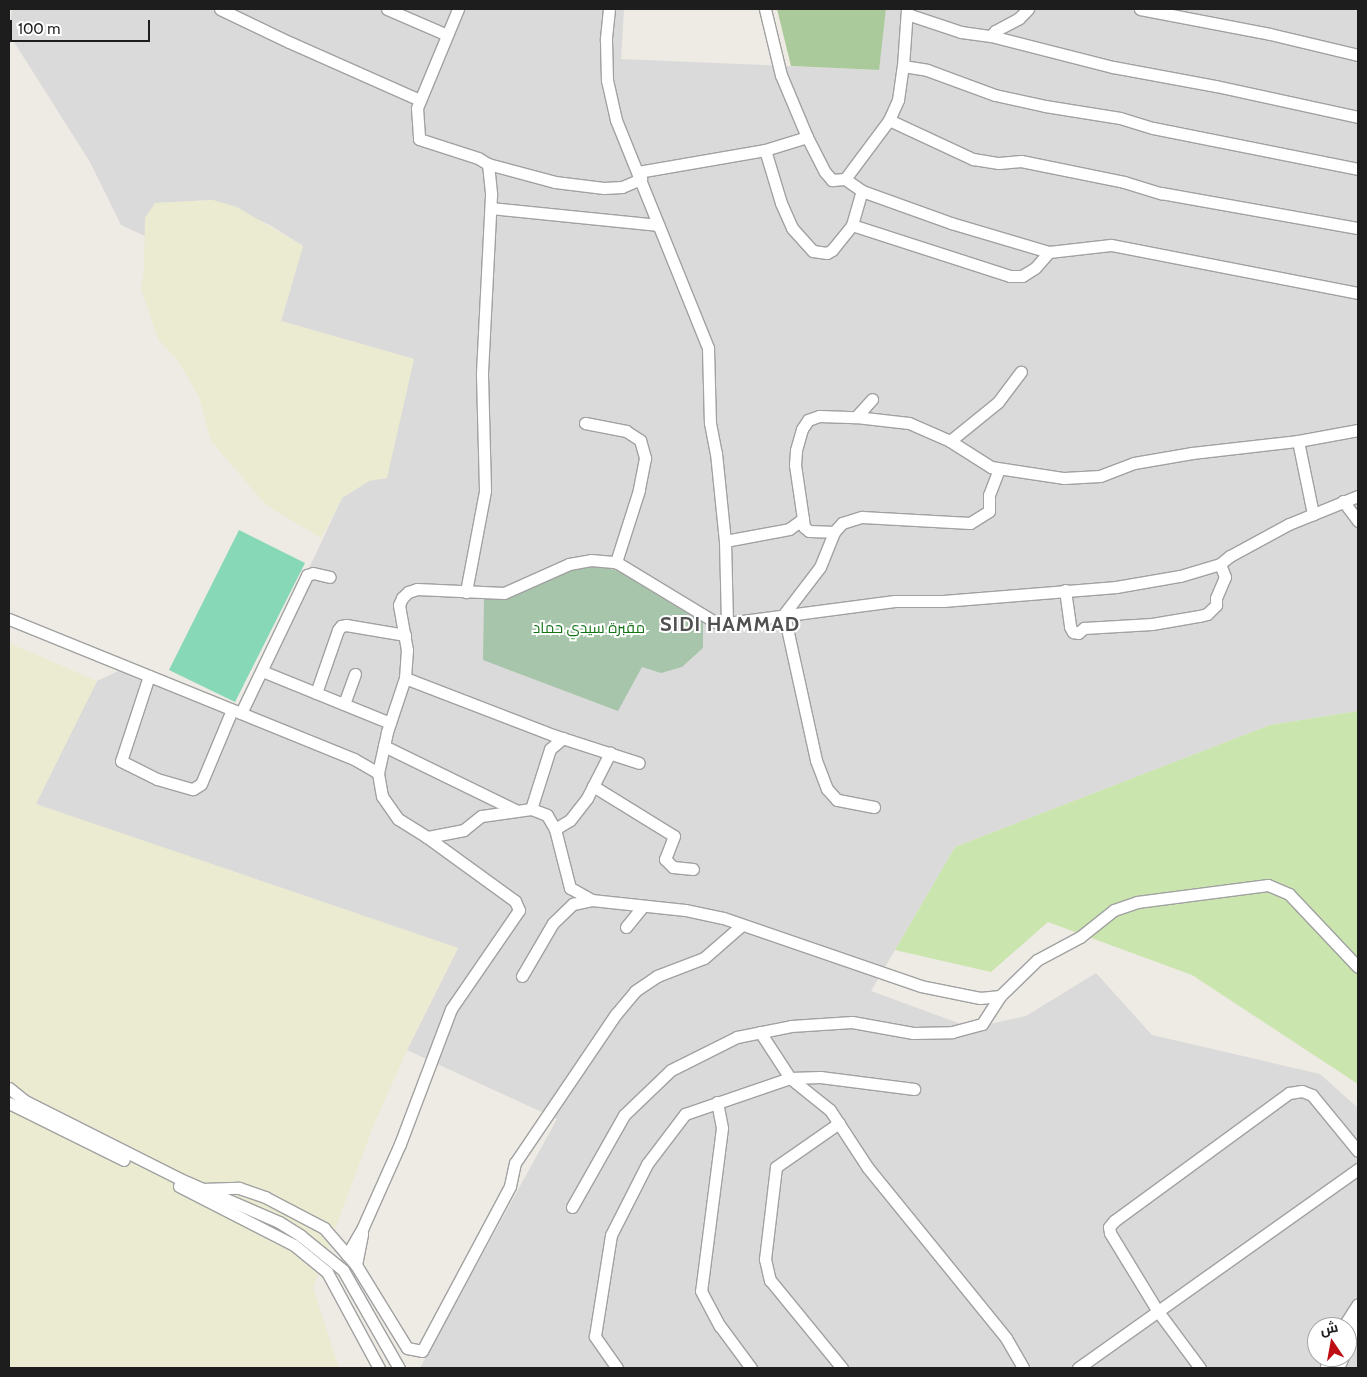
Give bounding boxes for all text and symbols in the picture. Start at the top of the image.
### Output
scale bar [12,10,152,42]
text: 100 m [18,20,60,38]
district label: SIDI HAMMAD [659,612,801,636]
park label: مقبرة سيدي حماد [533,620,645,638]
north arrow [1307,1317,1357,1367]
text: ش [1318,1318,1340,1339]

